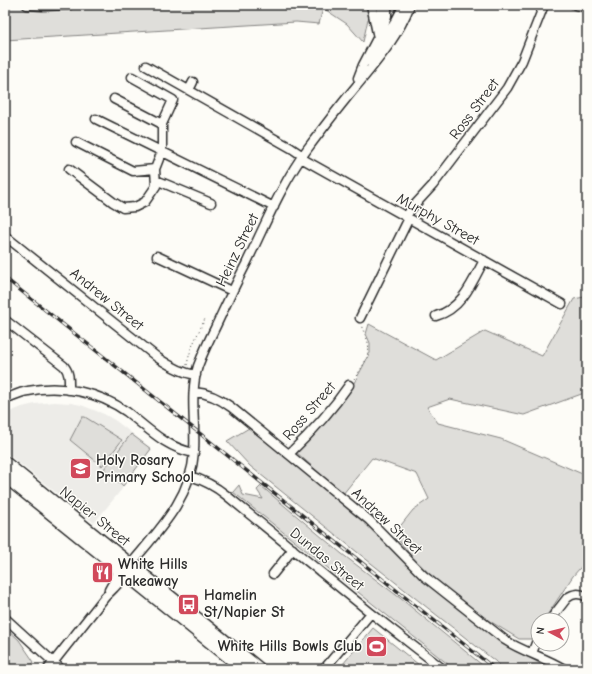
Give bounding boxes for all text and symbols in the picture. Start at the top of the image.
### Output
street label: Ross Street [445,74,503,143]
street label: Murphy Street [394,189,483,249]
street label: Heinz Street [212,210,263,290]
street label: Andrew Street [66,264,148,335]
street label: Ross Street [279,378,340,444]
place label: Holy Rosary Primary School [96,451,194,486]
school or university icon: Holy Rosary Primary School [68,456,94,482]
street label: Napier Street [56,482,134,550]
street label: Andrew Street [348,484,426,559]
street label: Dundas Street [286,524,368,595]
place label: White Hills Takeaway [118,555,187,590]
restaurant icon: White Hills Takeaway [89,560,115,586]
place label: Hamelin St/Napier St [204,586,285,621]
bus stop icon: Hamelin St/Napier St [175,591,201,617]
north arrow [530,612,570,652]
text: N [534,626,547,635]
sports icon: White Hills Bowls Club [364,633,390,659]
place label: White Hills Bowls Club [218,637,362,655]

